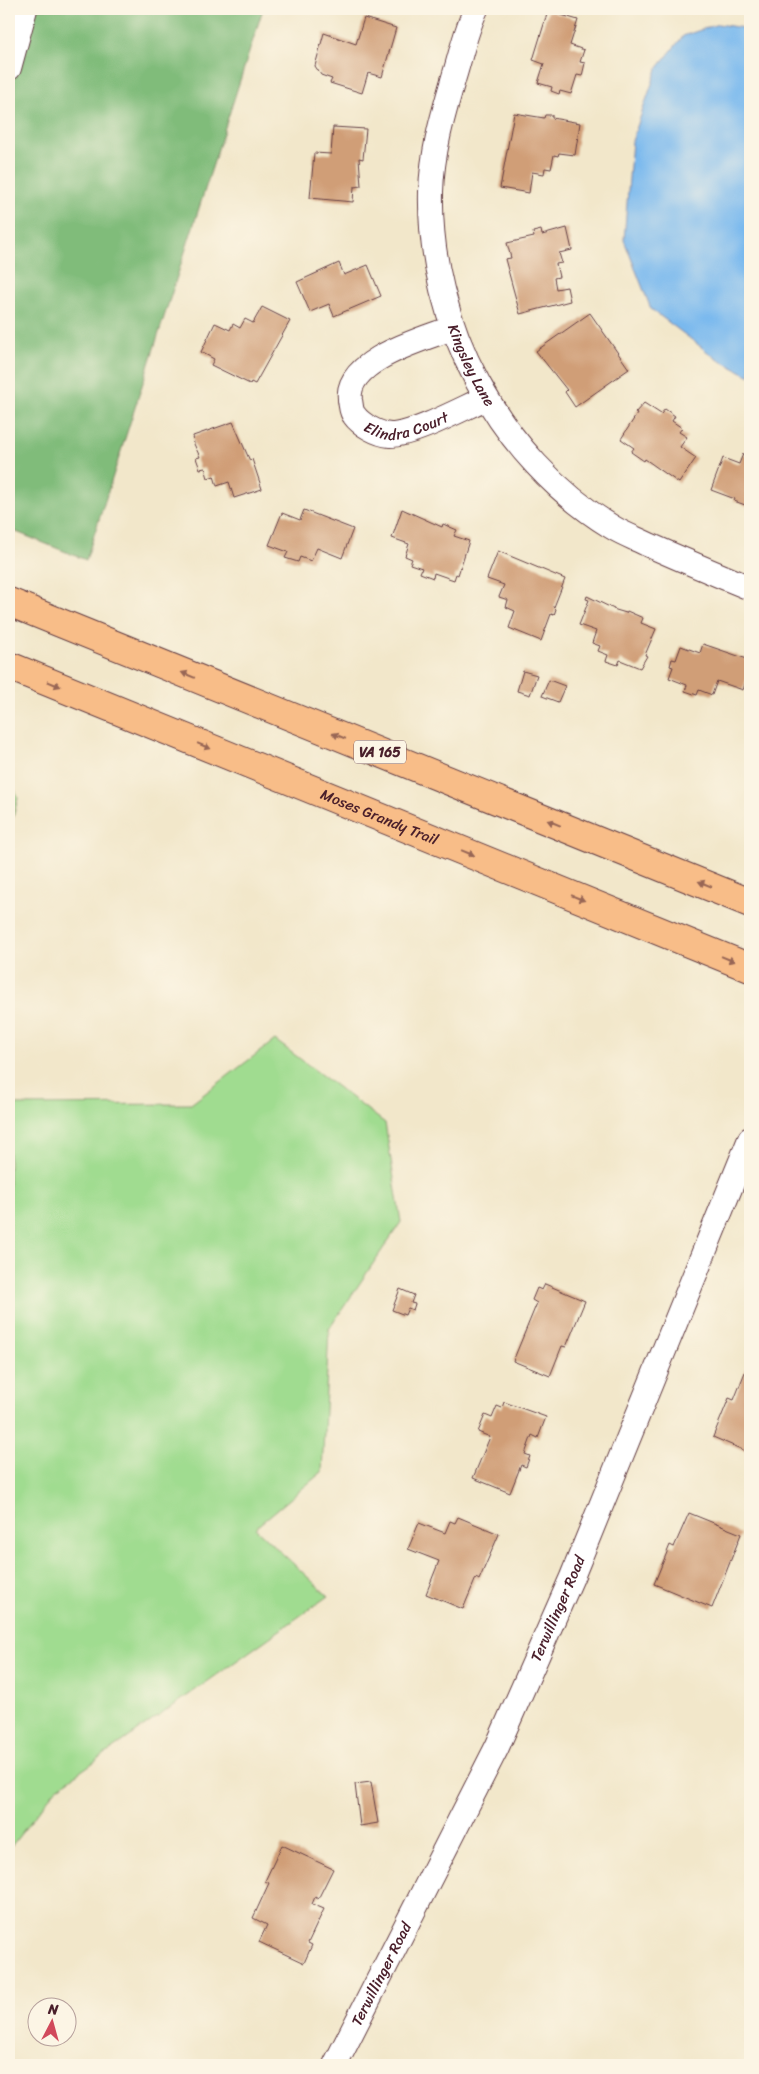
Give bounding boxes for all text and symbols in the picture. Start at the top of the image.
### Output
street label: Kingsley Lane [440,320,502,412]
street label: Elindra Court [359,404,454,448]
one-way arrow [180,671,195,679]
one-way arrow [47,680,62,688]
one-way arrow [331,732,346,740]
road number: VA 165 [354,740,406,764]
one-way arrow [197,742,211,750]
street label: Moses Grandy Trail [317,781,443,853]
one-way arrow [547,819,562,827]
one-way arrow [461,850,475,858]
one-way arrow [698,880,712,888]
one-way arrow [570,895,585,902]
one-way arrow [721,956,735,964]
street label: Terwillinger Road [523,1551,593,1666]
street label: Terwillinger Road [344,1917,419,2031]
north arrow [28,1996,78,2046]
text: N [46,1997,60,2023]

